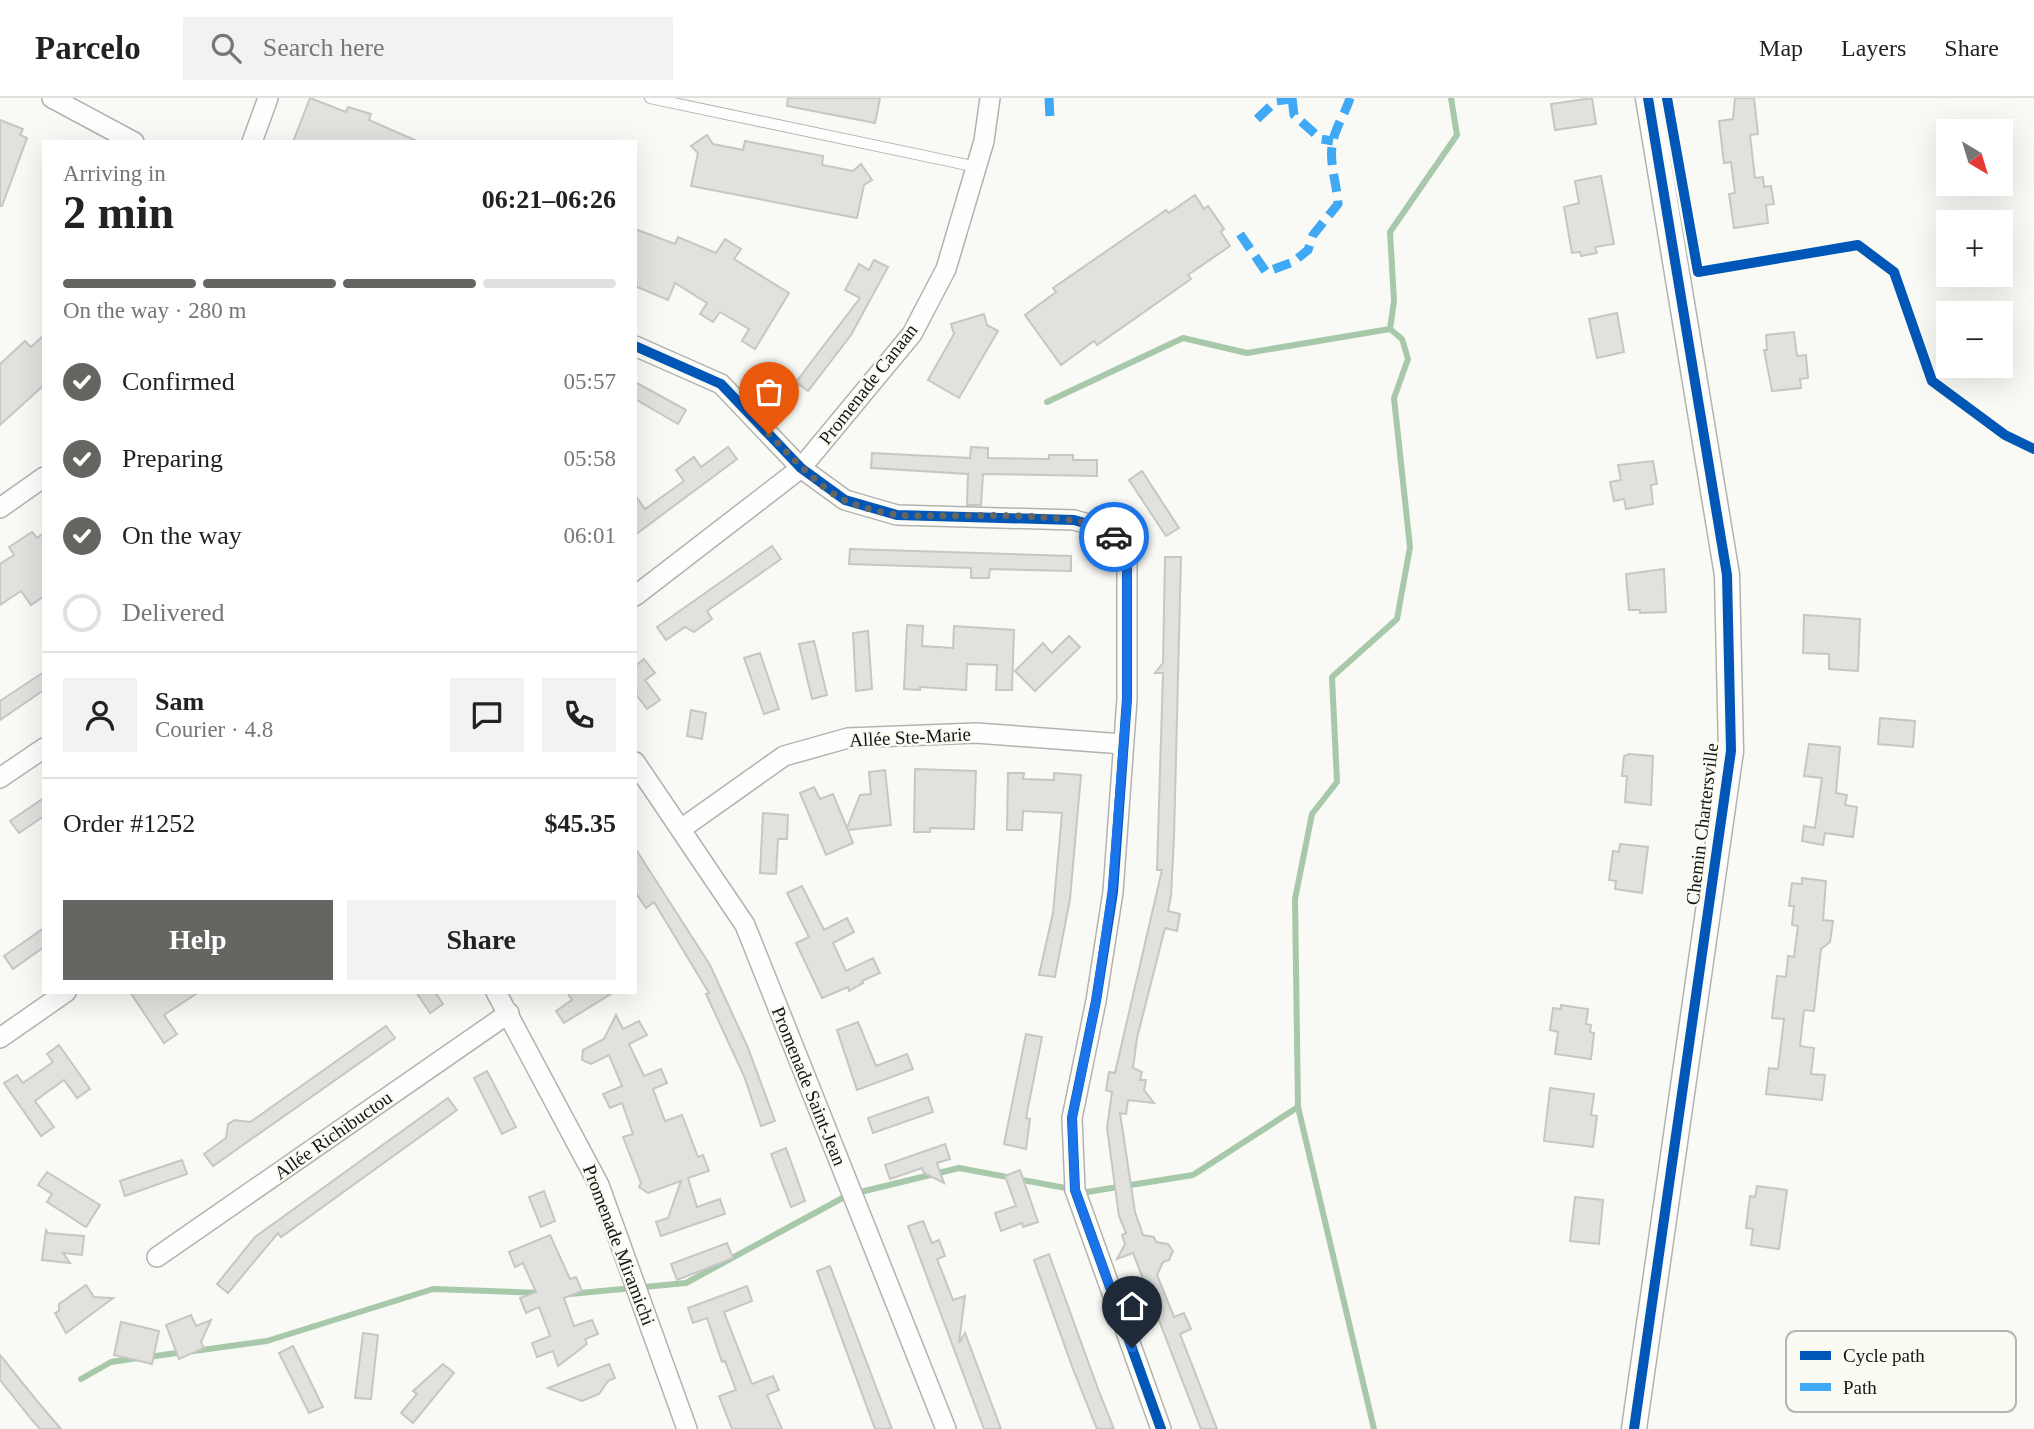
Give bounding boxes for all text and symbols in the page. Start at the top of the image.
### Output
search box [183,17,673,80]
icon: search [207,29,245,67]
text: Parcelo [35,30,141,66]
text: Search here [263,33,385,62]
text: Map [1759,35,1803,61]
text: Layers [1841,35,1906,61]
text: Share [1944,35,1999,61]
north arrow [1936,119,2012,196]
map controls [1936,119,2013,378]
text: Arriving in [63,161,166,186]
text: 06:21–06:26 [482,185,616,214]
text: 2 min [63,187,174,238]
button: + [1936,210,2013,287]
text: On the way · 280 m [63,298,246,323]
button: − [1936,301,2013,378]
street label: Promenade Canaan [814,319,922,448]
pin [739,362,799,434]
icon: check [63,363,101,401]
text: Confirmed [122,367,235,396]
text: 05:57 [564,369,616,394]
icon: bag [750,373,788,411]
icon: check [63,440,101,478]
text: Preparing [122,444,223,473]
text: 05:58 [564,446,616,471]
courier [1079,502,1149,572]
icon: check [63,517,101,555]
icon: car [1095,518,1133,556]
text: On the way [122,521,242,550]
text: 06:01 [564,523,616,548]
text: Delivered [122,598,225,627]
button: person [63,678,137,752]
button: chat [450,678,524,752]
button: phone [542,678,616,752]
text: Sam [155,687,204,716]
text: Courier · 4.8 [155,717,273,742]
street label: Allée Ste-Marie [849,723,971,751]
street label: Chemin Chartersville [1682,742,1722,906]
text: Order #1252 [63,809,195,838]
text: $45.35 [545,809,616,838]
button: Help [63,900,333,980]
button: Share [347,900,616,980]
street label: Promenade Saint-Jean [768,1004,851,1169]
street label: Allée Richibuctou [270,1086,396,1183]
street label: Promenade Miramichi [579,1162,659,1328]
pin [1102,1276,1162,1348]
icon: home [1113,1287,1151,1325]
legend [1786,1331,2016,1412]
text: Cycle path [1843,1345,1925,1366]
text: Path [1843,1377,1877,1398]

